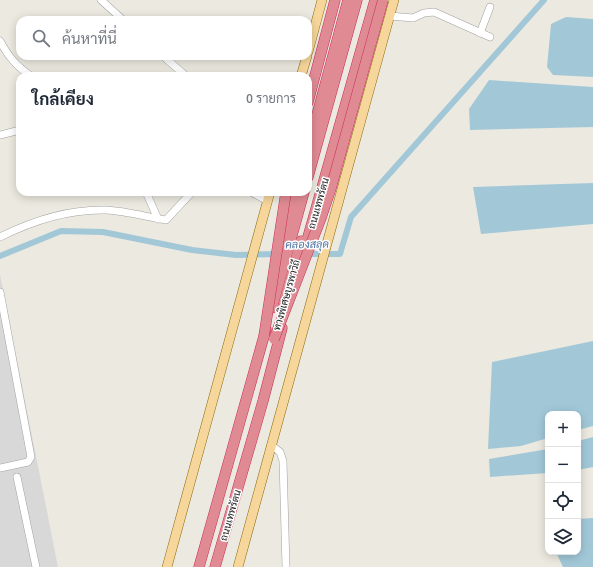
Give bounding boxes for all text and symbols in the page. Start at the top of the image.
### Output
search box [16,16,312,60]
icon: search [30,27,52,49]
text: ค้นหาที่นี่ [62,30,117,48]
text: ใกล้เคียง [32,89,94,110]
text: 0 รายการ [246,91,296,107]
street label: ถนนเทพรัตน [305,176,332,230]
water label: คลองสลุด [285,238,329,253]
street label: ทางพิเศษบูรพาวิถี [270,258,304,332]
map controls [545,411,581,555]
button: + [545,411,581,447]
button: − [545,447,581,483]
button: locate [545,483,581,519]
street label: ถนนเทพรัตน [217,488,244,542]
button: layers [545,519,581,555]

